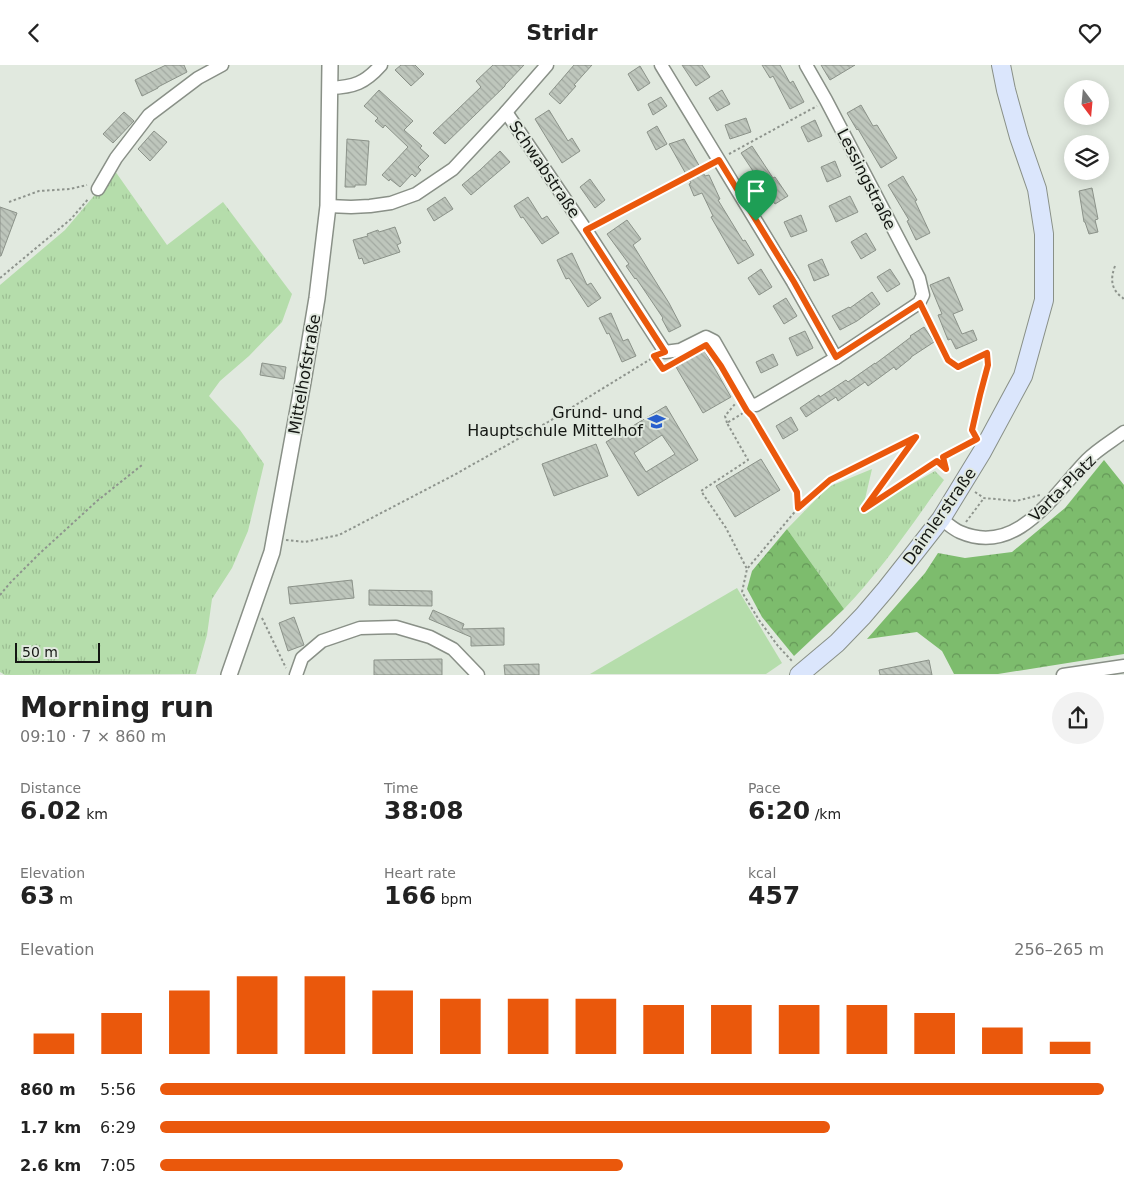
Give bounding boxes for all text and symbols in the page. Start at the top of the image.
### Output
icon: back [20,19,48,47]
icon: heart [1076,19,1104,47]
text: Stridr [526,20,598,45]
north arrow [1064,80,1109,125]
map controls [1064,80,1109,180]
street label: Schwabstraße [505,117,584,221]
street label: Lessingstraße [833,126,900,233]
button: layers [1064,135,1109,180]
pin [735,170,777,221]
icon: arrive [742,177,770,205]
street label: Mittelhofstraße [285,313,324,436]
place label: Grund- und Hauptschule Mittelhof [467,403,643,440]
school or university icon: Grund- und Hauptschule Mittelhof [647,411,667,431]
street label: Varta-Platz [1025,451,1100,526]
street label: Daimlerstraße [899,464,980,568]
scale bar [15,639,100,663]
text: 50 m [22,644,58,660]
text: Morning run [20,691,214,724]
button: share [1052,692,1104,744]
text: 09:10 · 7 × 860 m [20,727,166,746]
text: Distance [20,780,81,796]
text: Time [384,780,418,796]
text: Pace [748,780,781,796]
text: 6.02 [20,796,82,825]
text: 38:08 [384,796,464,825]
text: 6:20 [748,796,810,825]
text: km [82,806,108,822]
text: /km [810,806,841,822]
text: Elevation [20,865,85,881]
text: Heart rate [384,865,456,881]
text: kcal [748,865,776,881]
text: 63 [20,881,55,910]
text: 166 [384,881,436,910]
text: 457 [748,881,800,910]
text: m [55,891,73,907]
text: bpm [436,891,472,907]
text: Elevation [20,940,94,959]
text: 256–265 m [1014,940,1104,959]
text: 860 m [20,1080,76,1099]
text: 5:56 [100,1080,136,1099]
text: 1.7 km [20,1118,81,1137]
text: 6:29 [100,1118,136,1137]
text: 2.6 km [20,1156,81,1175]
text: 7:05 [100,1156,136,1175]

